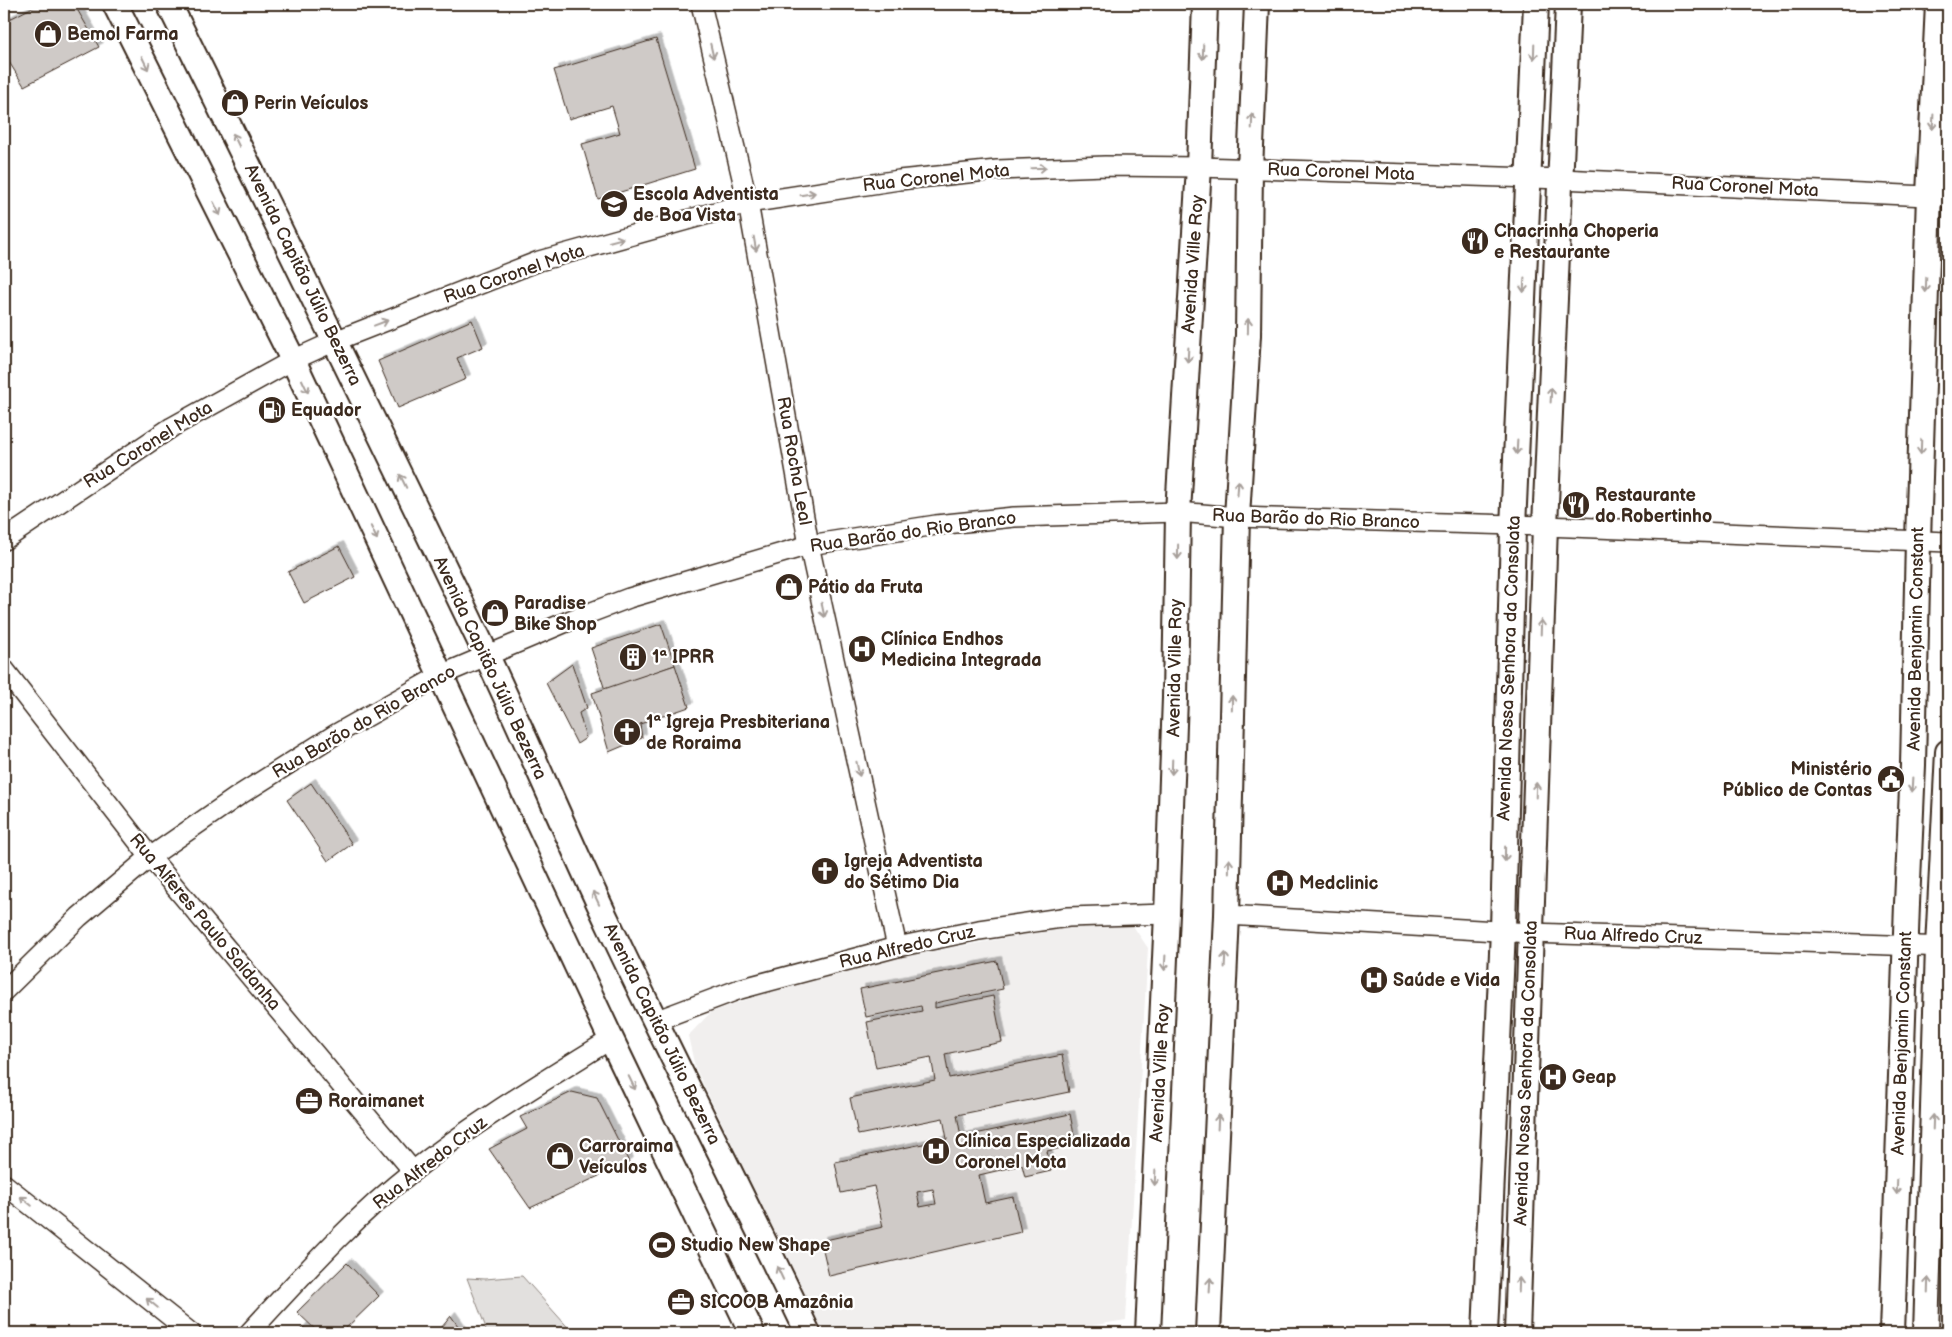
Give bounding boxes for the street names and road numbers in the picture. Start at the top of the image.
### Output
street label: Rua Coronel Mota [1267,159,1415,185]
street label: Rua Coronel Mota [861,160,1011,196]
street label: Avenida Capitão Júlio Bezerra [240,161,366,389]
street label: Rua Coronel Mota [1671,173,1819,201]
street label: Avenida Ville Roy [1178,193,1208,334]
street label: Rua Coronel Mota [441,240,587,308]
street label: Rua Rocha Leal [772,395,816,527]
street label: Rua Coronel Mota [80,397,216,493]
street label: Rua Barão do Rio Branco [1212,505,1420,533]
street label: Rua Barão do Rio Branco [809,507,1017,557]
street label: Avenida Nossa Senhora da Consolata [1493,515,1525,821]
street label: Avenida Benjamin Constant [1904,526,1928,751]
street label: Avenida Capitão Júlio Bezerra [429,553,551,783]
street label: Avenida Ville Roy [1163,598,1187,737]
street label: Rua Barão do Rio Branco [269,661,459,783]
street label: Rua Alferes Paulo Saldanha [125,829,285,1015]
street label: Avenida Capitão Júlio Bezerra [599,920,725,1148]
street label: Avenida Nossa Senhora da Consolata [1510,920,1542,1226]
street label: Rua Alfredo Cruz [837,921,977,973]
street label: Rua Alfredo Cruz [1563,923,1703,949]
street label: Avenida Benjamin Constant [1888,930,1916,1155]
street label: Avenida Ville Roy [1146,1002,1174,1143]
street label: Rua Alfredo Cruz [369,1112,491,1214]

